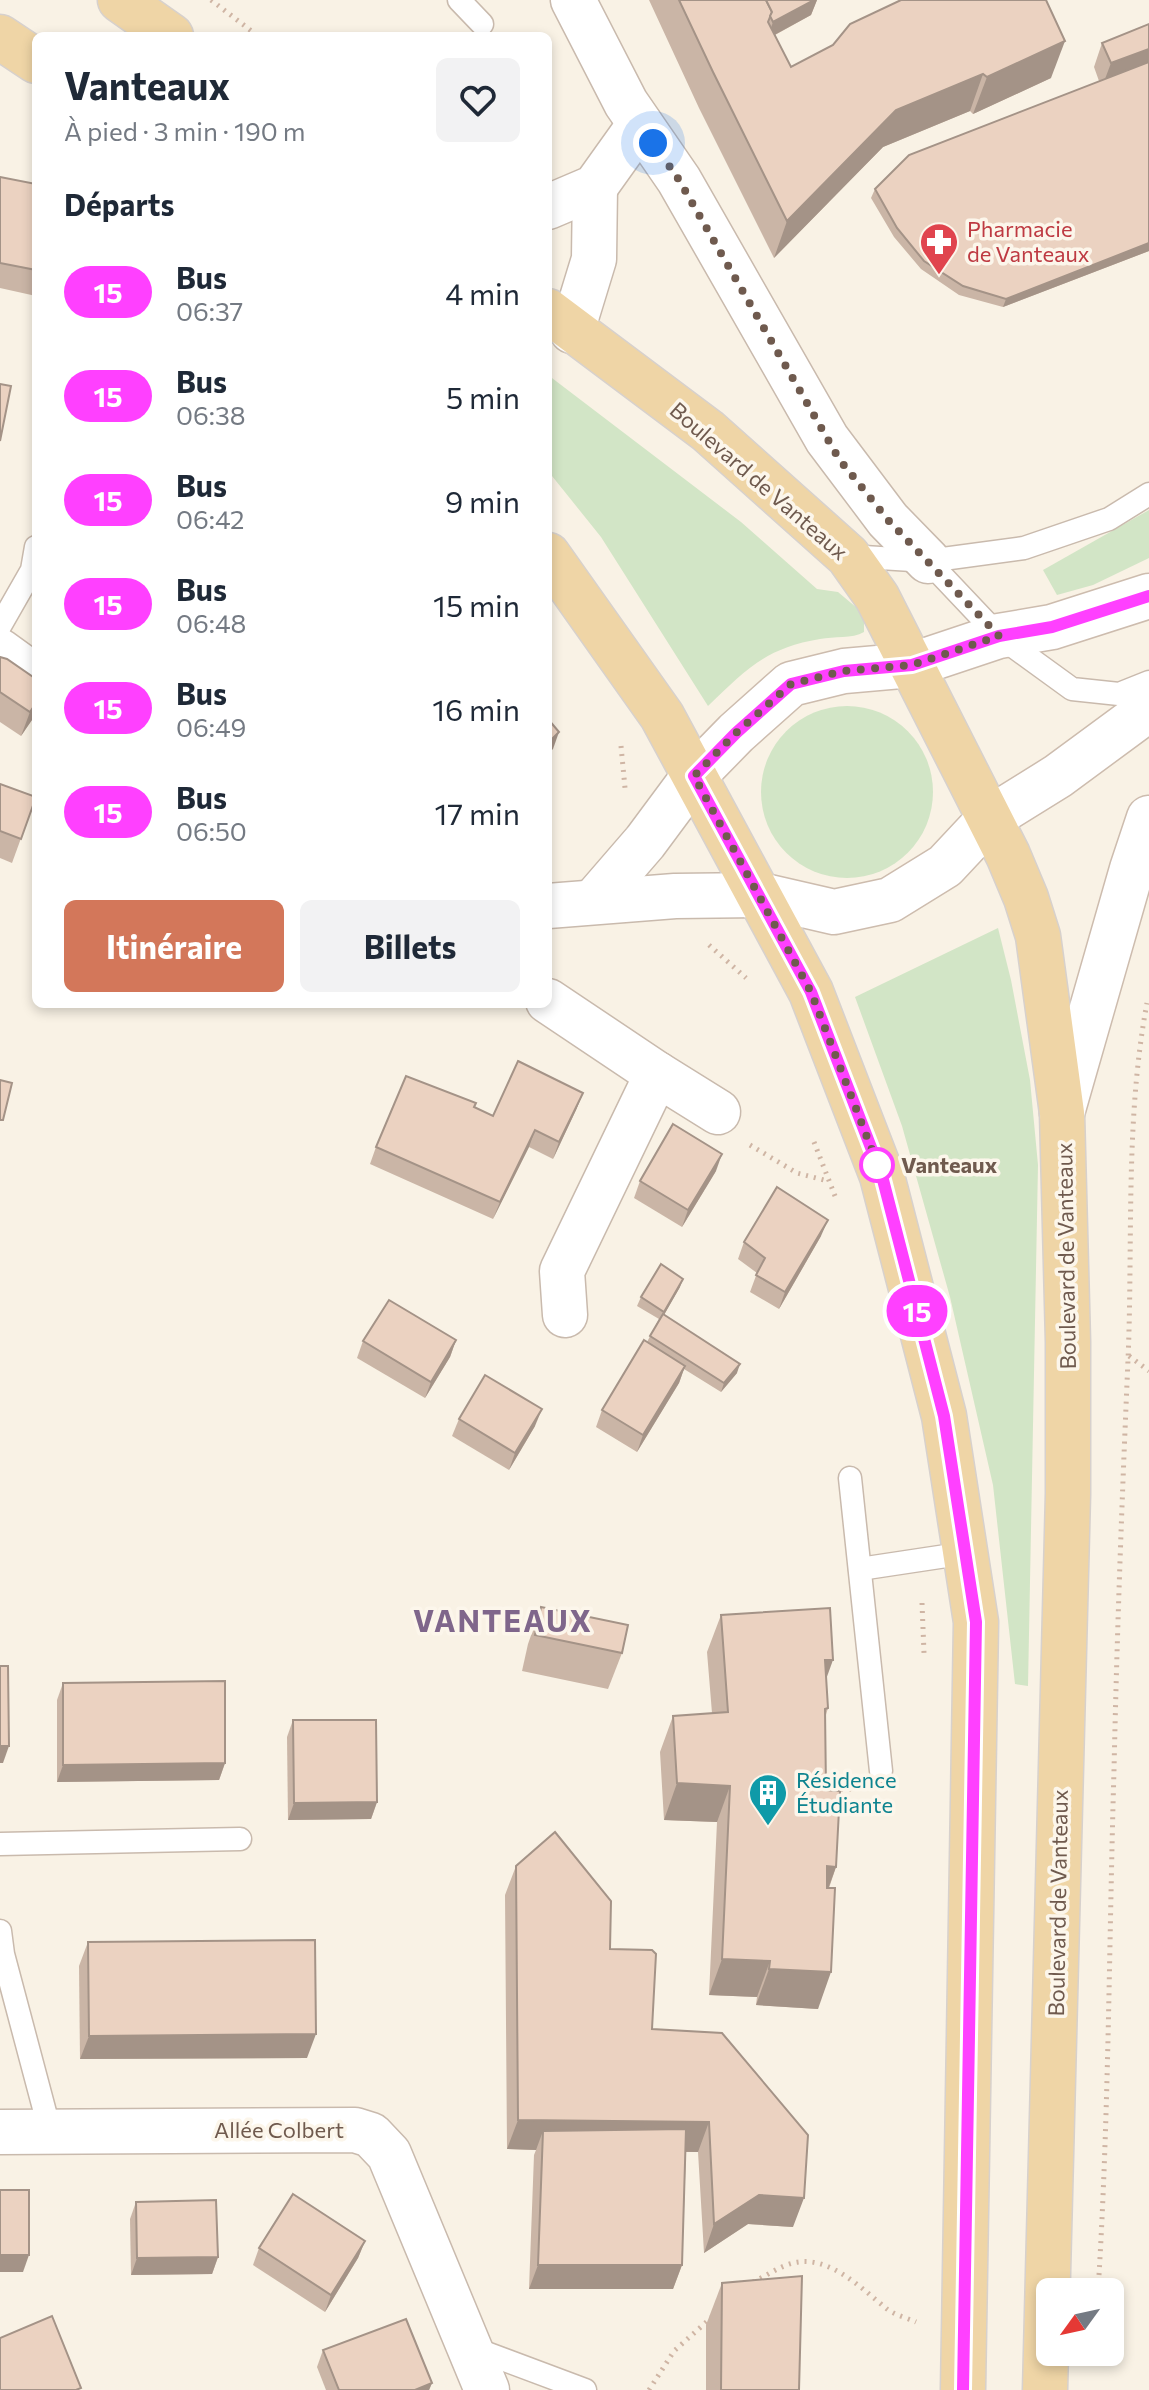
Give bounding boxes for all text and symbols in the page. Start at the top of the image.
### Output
button: heart [436,58,520,142]
text: Vanteaux [64,61,230,108]
text: À pied · 3 min · 190 m [64,115,306,146]
your location [633,123,673,163]
text: Départs [64,185,174,222]
place label: Pharmacie de Vanteaux [967,215,1090,267]
pharmacy icon: Pharmacie de Vanteaux [918,221,960,276]
text: Bus [176,258,227,295]
text: 4 min [445,274,520,311]
text: 15 [94,275,123,309]
text: 06:37 [176,295,243,326]
text: Bus [176,362,227,399]
text: 5 min [446,378,520,415]
text: 15 [94,379,123,413]
street label: Boulevard de Vanteaux [665,396,854,565]
text: 06:38 [176,399,246,430]
text: Bus [176,466,227,503]
text: 9 min [445,482,520,519]
text: 15 [94,483,123,517]
text: 06:42 [176,503,245,534]
text: Bus [176,570,227,607]
text: 15 min [433,586,520,623]
text: 15 [94,587,123,621]
text: 06:48 [176,607,246,638]
text: Bus [176,674,227,711]
text: 16 min [432,690,520,727]
text: 15 [94,691,123,725]
text: 06:49 [176,711,246,742]
text: Bus [176,778,227,815]
text: 17 min [435,794,520,831]
text: 15 [94,795,123,829]
text: 06:50 [176,815,247,846]
button: Itinéraire [64,900,284,992]
button: Billets [300,900,520,992]
street label: Boulevard de Vanteaux [1050,1142,1081,1370]
marker: Vanteaux [860,1148,894,1182]
place label: Vanteaux [901,1151,998,1178]
line badge: 15 [881,1285,953,1337]
text: 15 [903,1294,932,1328]
district label: VANTEAUX [413,1601,593,1638]
place label: Résidence Étudiante [796,1766,897,1818]
building icon: Résidence Étudiante [747,1772,789,1827]
street label: Boulevard de Vanteaux [1042,1789,1073,2017]
street label: Allée Colbert [214,2116,344,2143]
north arrow [1036,2278,1124,2366]
map controls [1036,2278,1124,2366]

